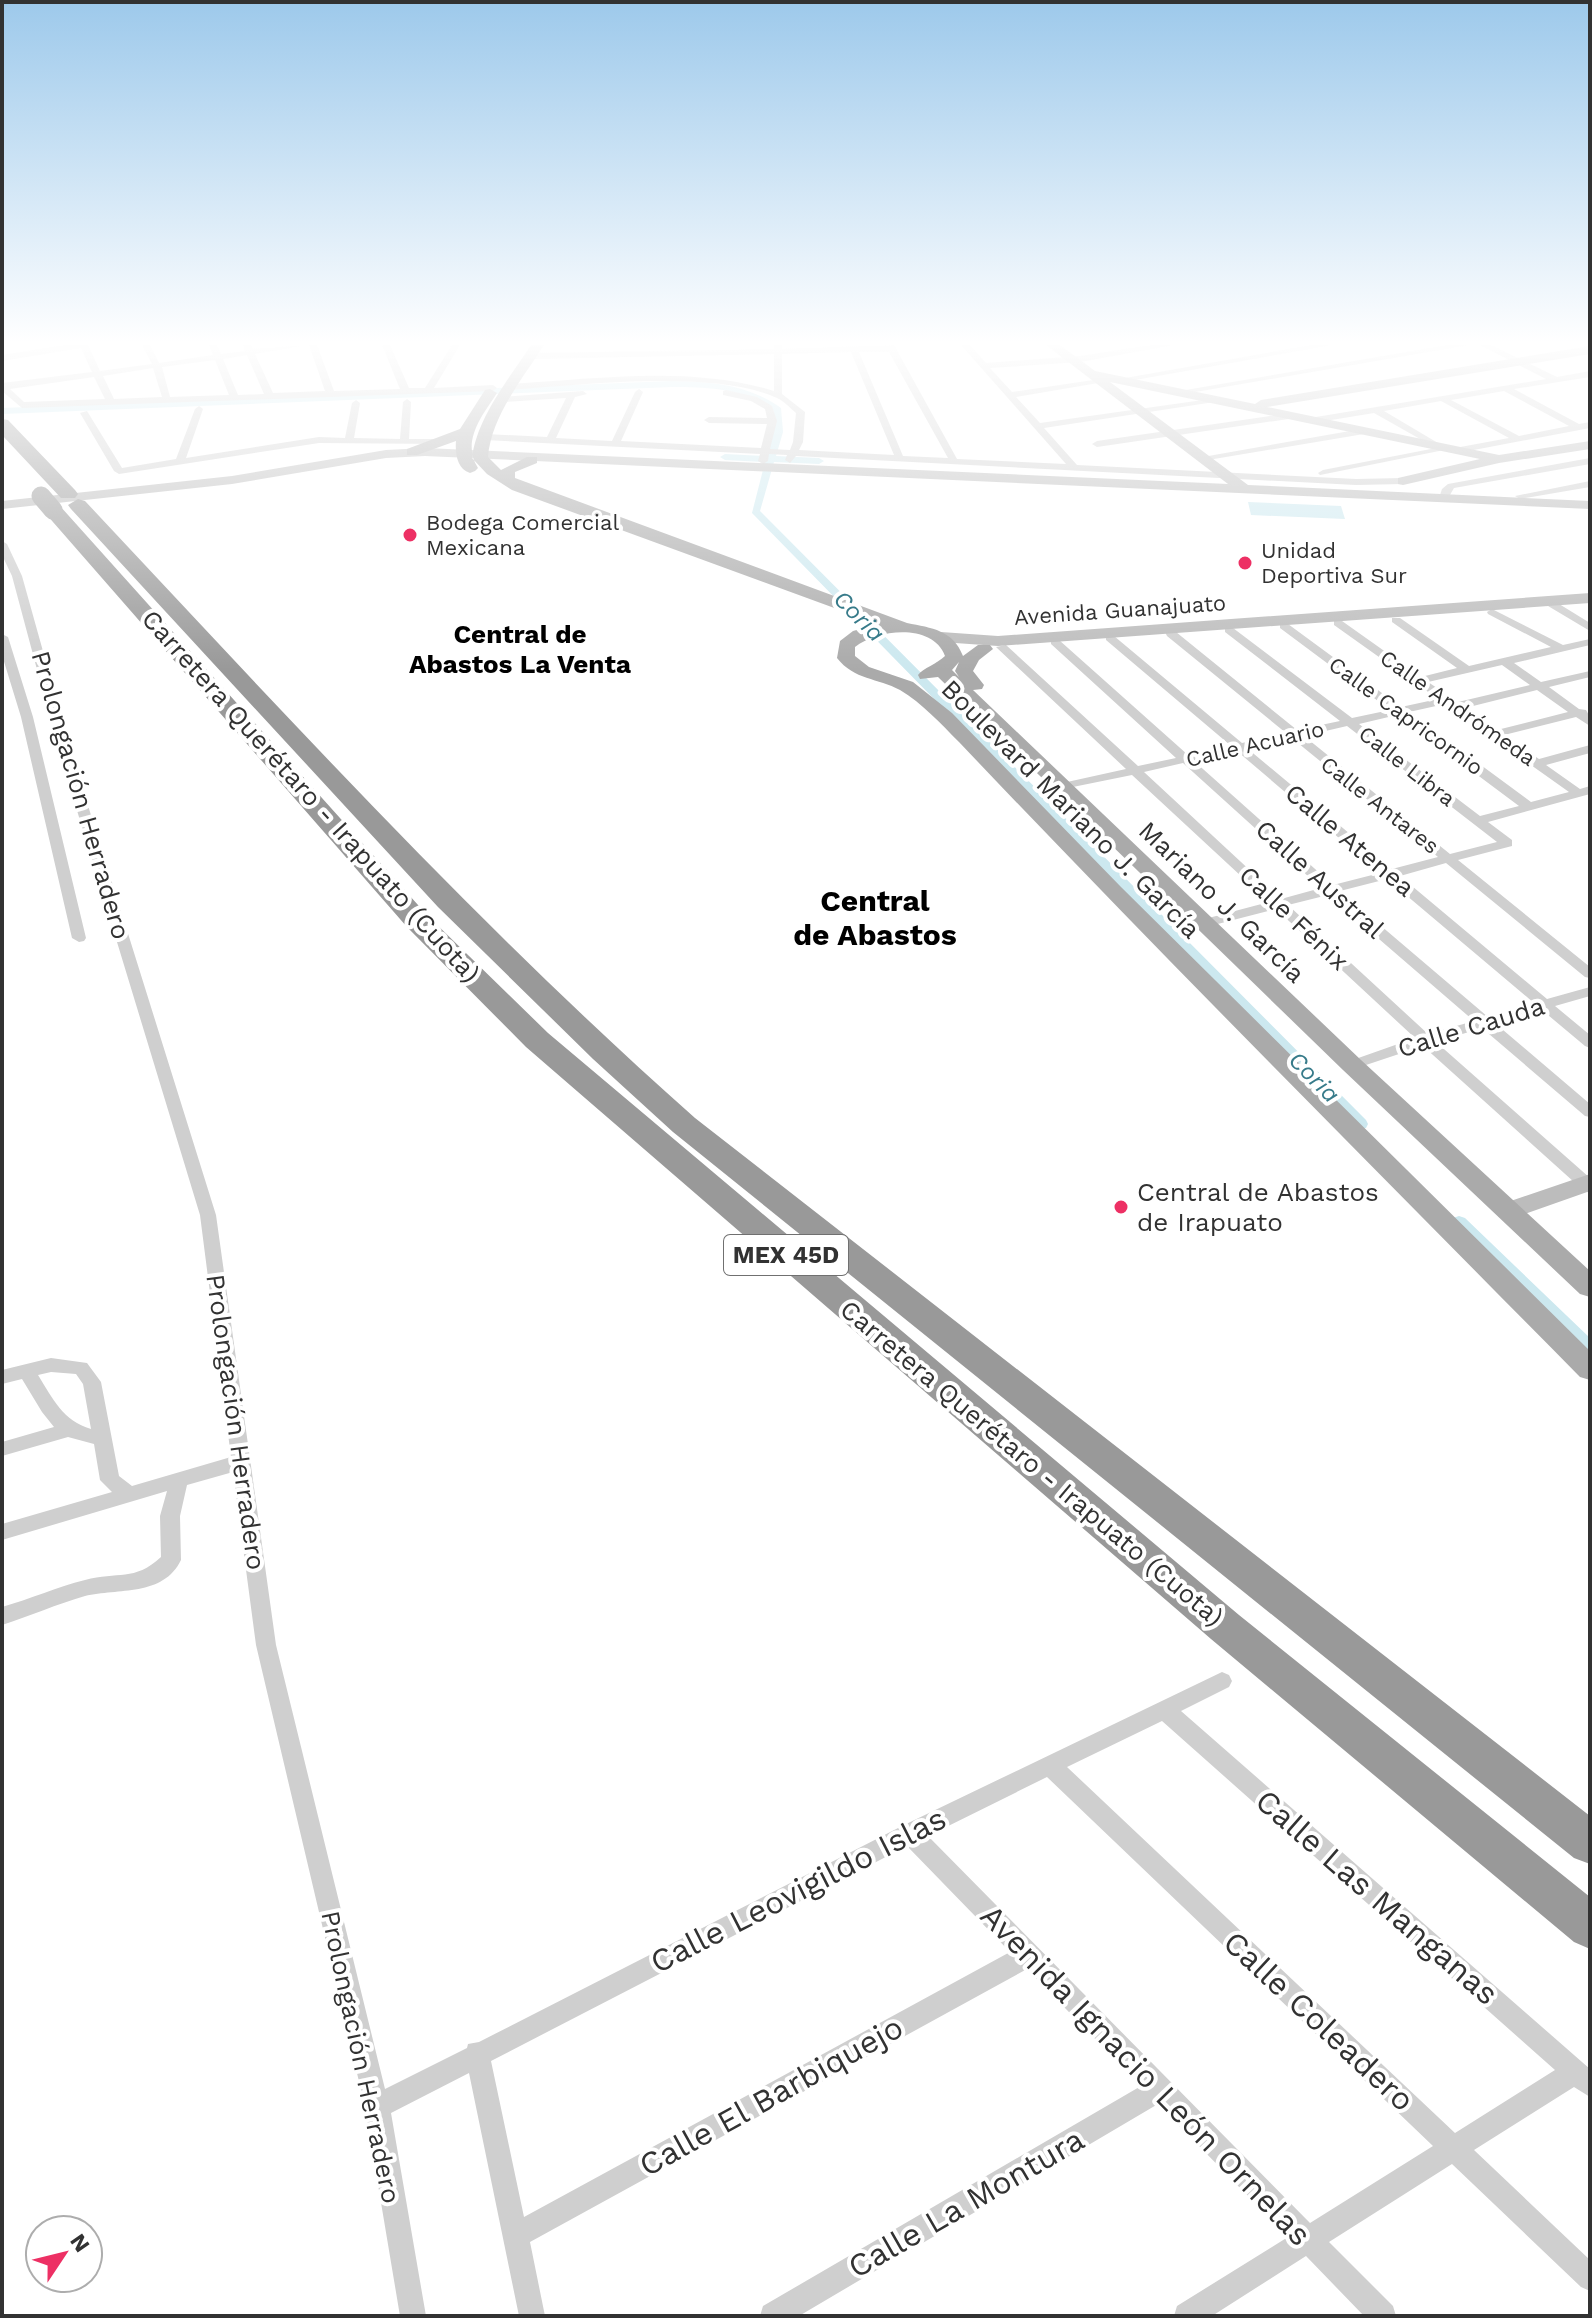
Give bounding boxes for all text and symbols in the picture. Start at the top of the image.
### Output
place label: Bodega Comercial Mexicana [426,510,619,560]
marker: Bodega Comercial Mexicana [401,526,419,544]
place label: Unidad Deportiva Sur [1261,538,1407,588]
marker: Unidad Deportiva Sur [1236,554,1254,572]
water label: Coria [828,585,890,647]
street label: Avenida Guanajuato [1013,590,1227,630]
street label: Carretera Querétaro - Irapuato (Cuota) [136,604,486,988]
district label: Central de Abastos La Venta [409,619,631,679]
street label: Calle Andrómeda [1375,645,1541,771]
street label: Prolongación Herradero [25,647,137,943]
street label: Calle Capricornio [1324,652,1488,780]
street label: Boulevard Mariano J. García [936,674,1207,945]
street label: Calle Acuario [1183,716,1327,772]
street label: Calle Libra [1354,721,1460,811]
street label: Calle Antares [1316,751,1444,859]
street label: Calle Atenea [1279,777,1421,903]
street label: Calle Austral [1250,814,1390,944]
street label: Mariano J. García [1133,815,1311,989]
street label: Calle Fénix [1233,860,1355,976]
district label: Central de Abastos [793,883,957,952]
street label: Calle Cauda [1394,990,1548,1064]
water label: Coria [1283,1046,1345,1108]
place label: Central de Abastos de Irapuato [1137,1177,1379,1237]
marker: Central de Abastos de Irapuato [1112,1198,1130,1216]
road number: MEX 45D [724,1235,848,1275]
street label: Prolongación Herradero [200,1272,272,1572]
street label: Carretera Querétaro - Irapuato (Cuota) [834,1294,1230,1632]
street label: Calle Las Manganas [1248,1781,1506,2013]
street label: Calle Leovigildo Islas [644,1799,952,1981]
street label: Avenida Ignacio León Ornelas [973,1897,1319,2253]
street label: Prolongación Herradero [315,1908,407,2206]
street label: Calle Coleadero [1216,1923,1422,2119]
street label: Calle El Barbiquejo [632,2008,910,2184]
street label: Calle La Montura [841,2120,1091,2286]
north arrow [24,2214,104,2294]
text: N [65,2229,95,2257]

